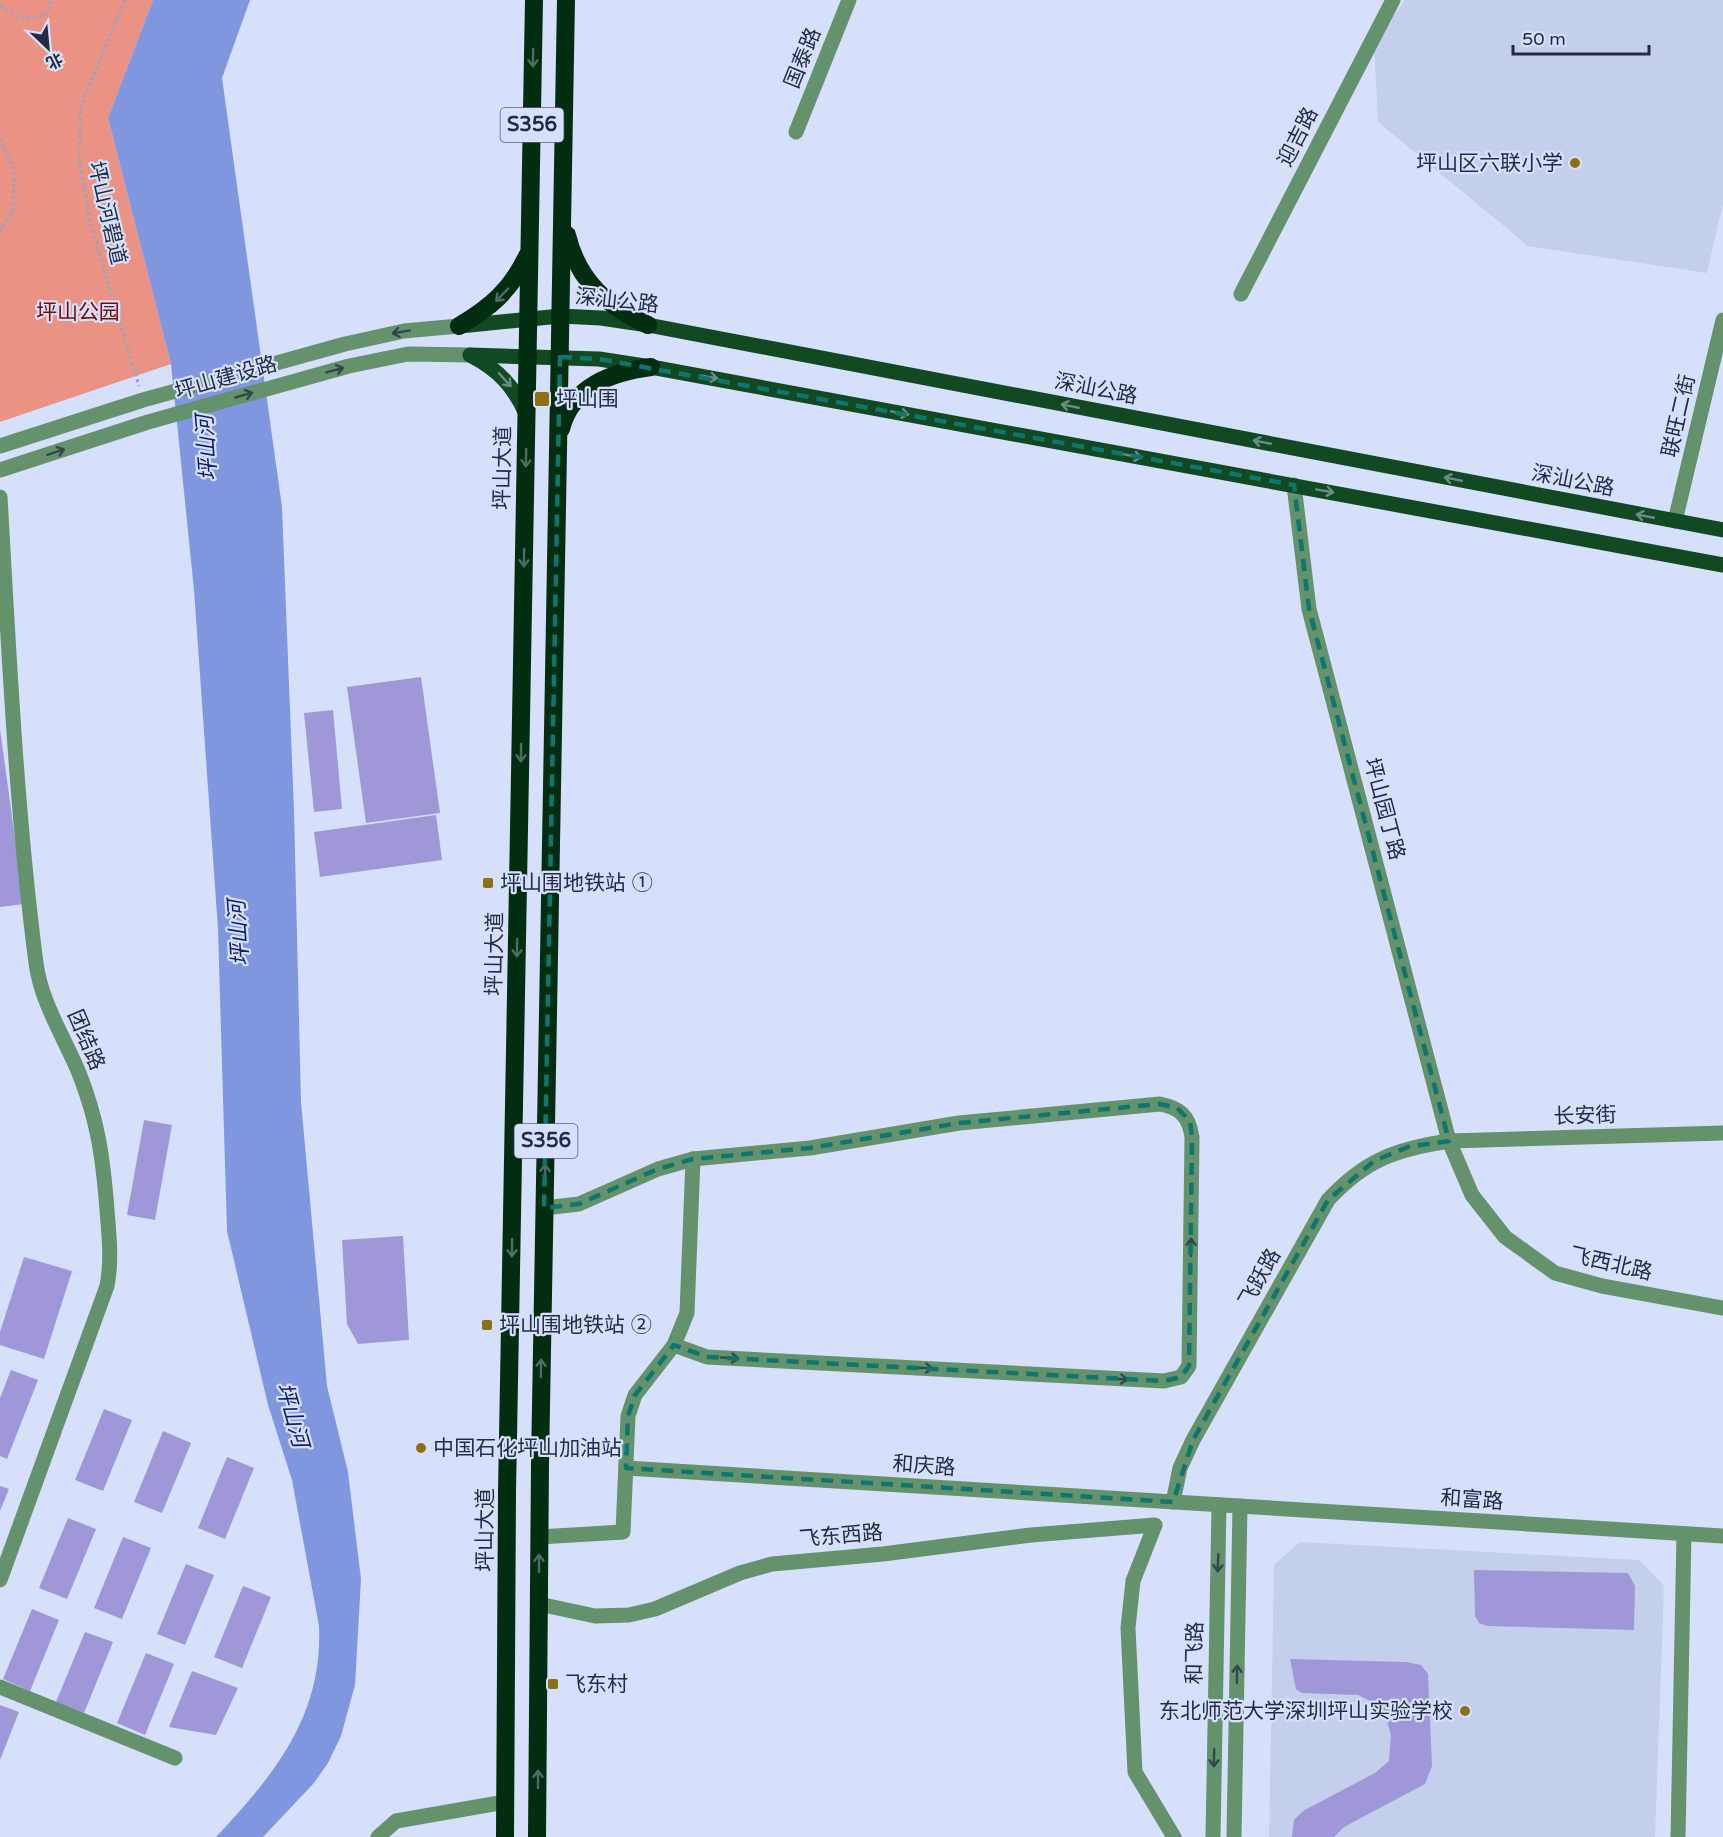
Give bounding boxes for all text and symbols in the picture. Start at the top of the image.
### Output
north arrow [18,18,78,78]
scale bar [1513,18,1650,56]
street label: 国泰路 [780,24,826,92]
text: 50 m [1522,28,1566,50]
text: 北 [43,48,66,73]
one-way arrow [528,48,539,68]
street label: 迎吉路 [1273,103,1323,171]
road number: S356 [500,108,564,142]
place label: 坪山区六联小学 [1416,151,1563,176]
marker: 坪山区六联小学 [1568,156,1582,170]
street label: 坪山河碧道 [83,159,131,267]
street label: 深汕公路 [574,284,660,318]
one-way arrow [495,287,509,302]
park label: 坪山公园 [36,300,120,325]
one-way arrow [391,327,411,338]
street label: 坪山建设路 [172,352,280,404]
one-way arrow [325,363,344,375]
street label: 深汕公路 [1052,369,1140,409]
one-way arrow [498,372,512,387]
one-way arrow [698,372,718,383]
street label: 联旺二街 [1657,372,1701,460]
place label: 坪山围 [556,387,619,412]
one-way arrow [234,389,253,400]
marker: 坪山围 [533,390,551,408]
one-way arrow [1061,400,1081,411]
one-way arrow [890,408,910,419]
water label: 坪山河 [191,410,222,482]
street label: 坪山大道 [490,426,516,510]
one-way arrow [1253,436,1272,447]
one-way arrow [46,446,65,457]
one-way arrow [520,448,532,468]
one-way arrow [1123,451,1143,462]
street label: 深汕公路 [1529,461,1617,501]
one-way arrow [1444,473,1464,484]
one-way arrow [1315,486,1335,497]
one-way arrow [1636,510,1655,521]
one-way arrow [519,548,530,568]
one-way arrow [515,743,527,763]
street label: 坪山园丁路 [1358,755,1410,863]
place label: 坪山围地铁站 ① [500,871,652,896]
marker: 坪山围地铁站 ① [481,876,495,890]
water label: 坪山河 [223,895,254,967]
street label: 坪山大道 [482,912,508,996]
one-way arrow [511,938,523,958]
street label: 团结路 [62,1006,110,1074]
street label: 长安街 [1553,1102,1617,1130]
road number: S356 [514,1124,578,1158]
one-way arrow [539,1163,551,1183]
one-way arrow [506,1237,518,1257]
one-way arrow [1185,1238,1197,1258]
street label: 飞西北路 [1567,1242,1655,1286]
street label: 飞跃路 [1234,1244,1286,1312]
place label: 坪山围地铁站 ② [499,1313,651,1338]
marker: 坪山围地铁站 ② [480,1318,494,1332]
one-way arrow [719,1352,739,1363]
one-way arrow [536,1358,547,1378]
one-way arrow [914,1363,934,1374]
one-way arrow [1109,1374,1129,1385]
water label: 坪山河 [270,1380,315,1454]
place label: 中国石化坪山加油站 [433,1436,622,1461]
marker: 中国石化坪山加油站 [414,1441,428,1455]
street label: 和庆路 [892,1451,956,1481]
street label: 和富路 [1440,1485,1504,1515]
street label: 坪山大道 [473,1488,498,1572]
street label: 飞东西路 [798,1520,884,1552]
one-way arrow [533,1553,545,1573]
one-way arrow [1212,1553,1224,1573]
street label: 和飞路 [1182,1621,1208,1685]
one-way arrow [1231,1664,1243,1684]
place label: 飞东村 [565,1672,628,1697]
marker: 飞东村 [546,1677,560,1691]
place label: 东北师范大学深圳坪山实验学校 [1159,1699,1453,1724]
marker: 东北师范大学深圳坪山实验学校 [1458,1704,1472,1718]
one-way arrow [1208,1748,1220,1768]
one-way arrow [532,1769,544,1789]

